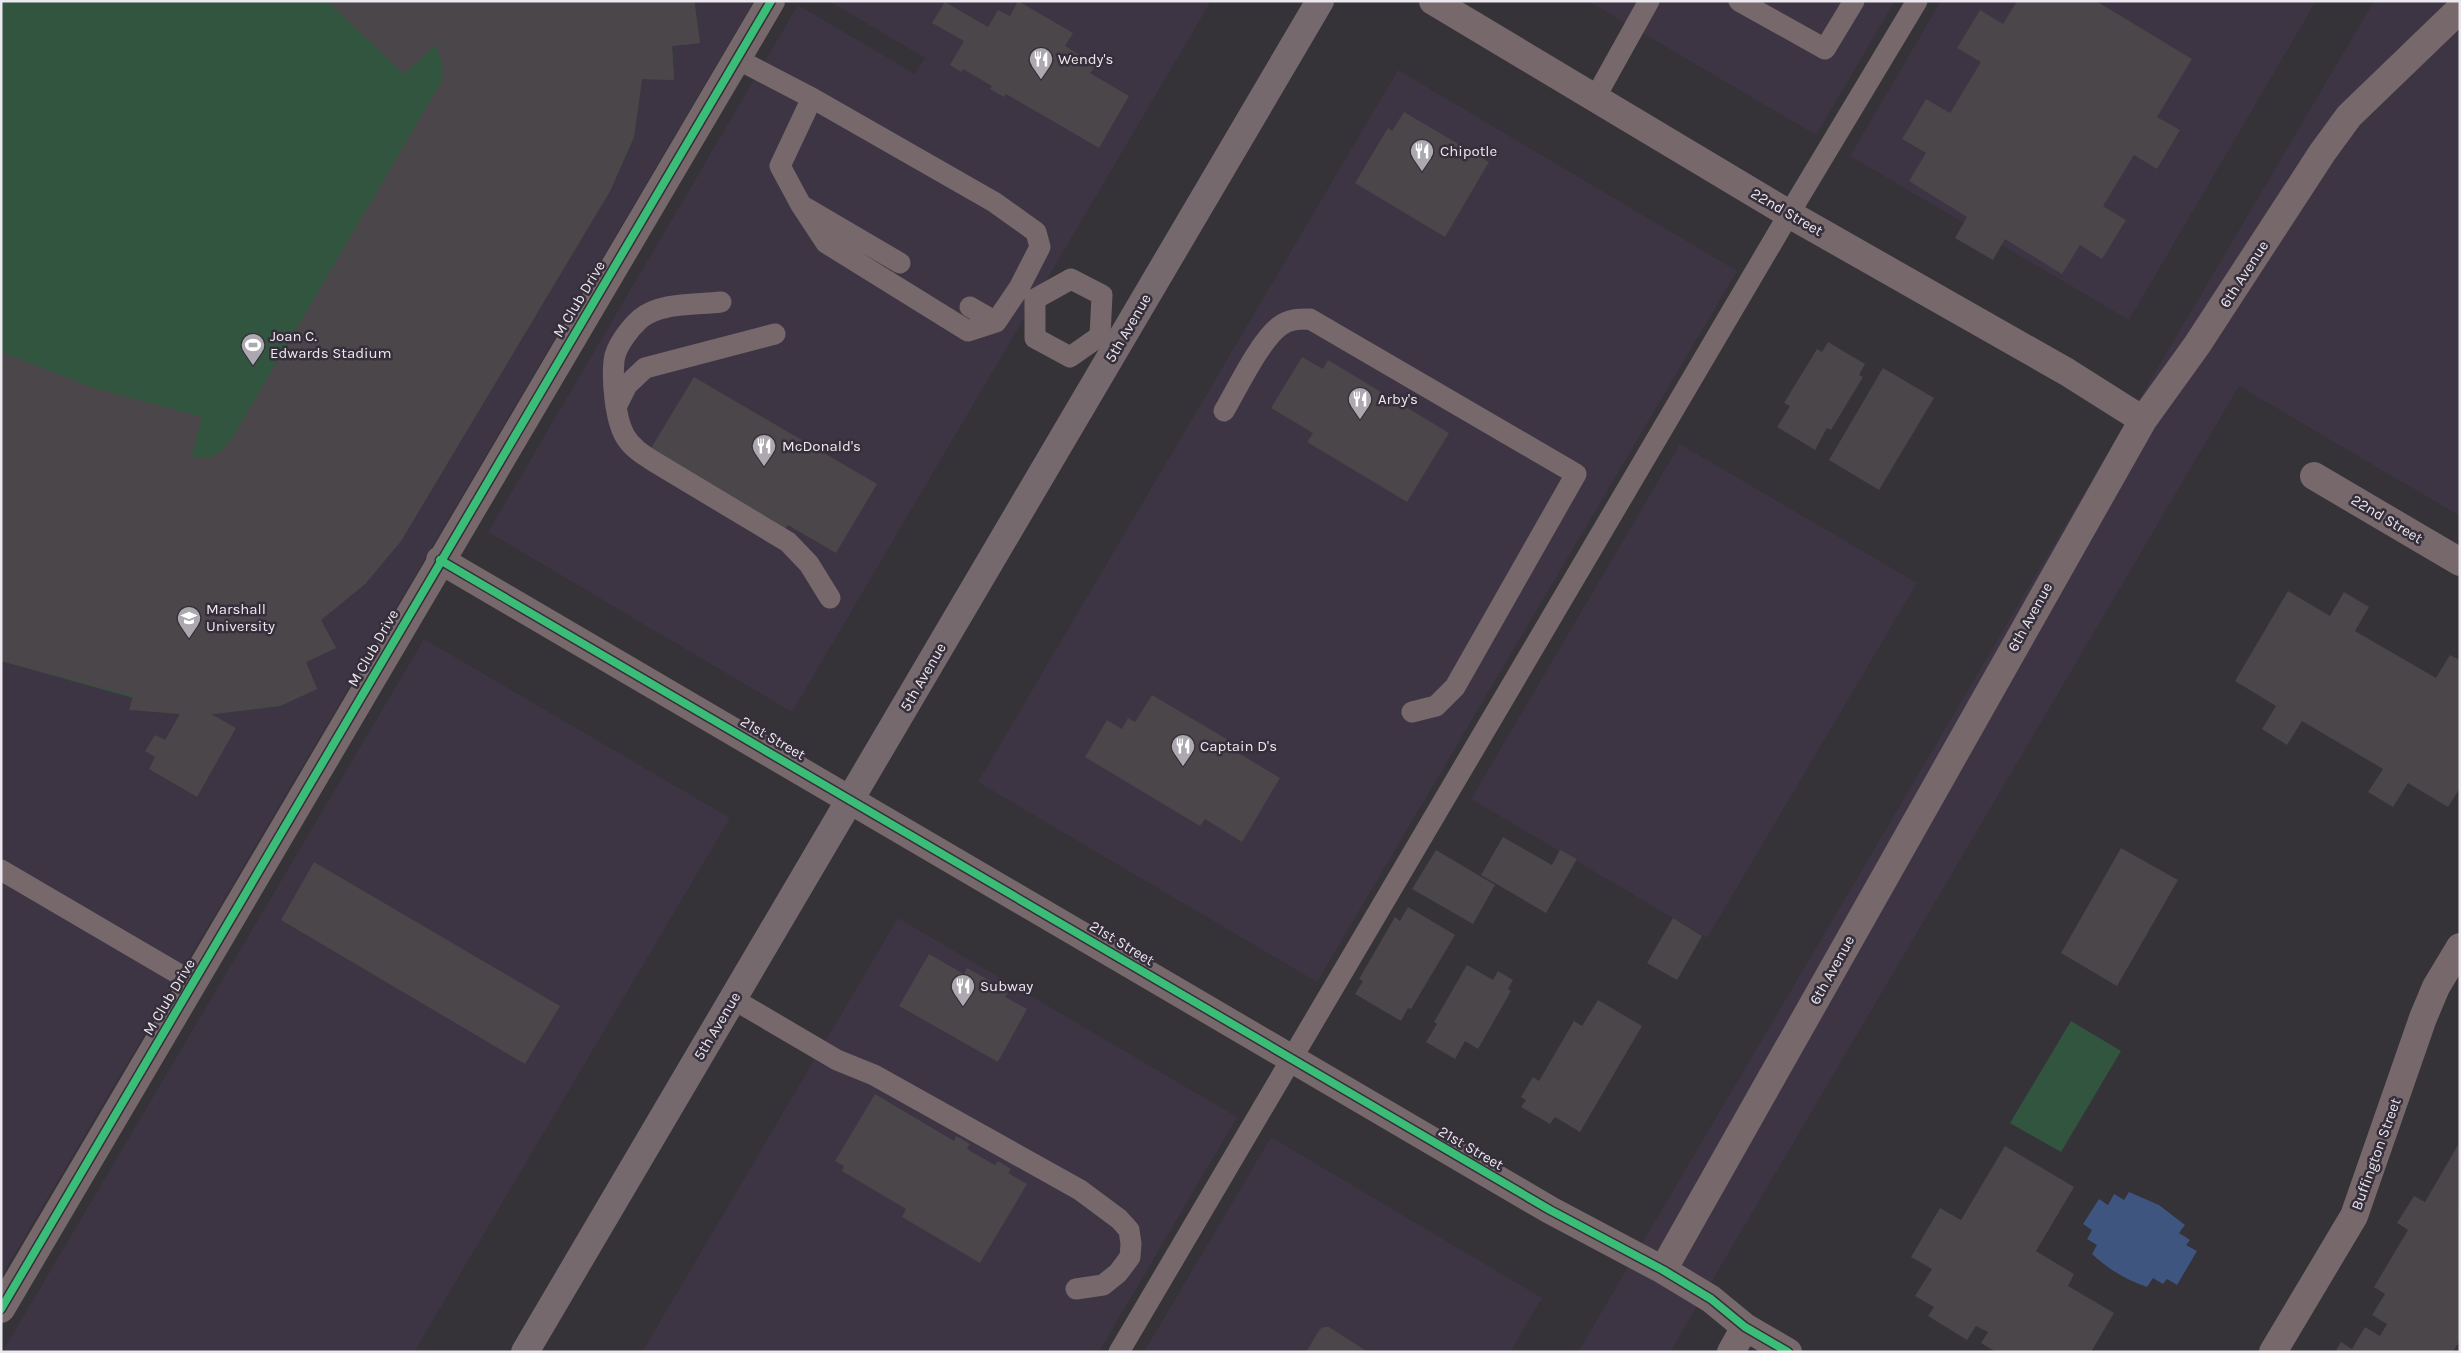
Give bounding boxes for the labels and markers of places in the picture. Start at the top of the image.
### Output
restaurant icon: Wendy's [1028,46,1054,80]
place label: Wendy's [1058,50,1113,68]
restaurant icon: Chipotle [1409,138,1435,172]
place label: Chipotle [1440,142,1497,160]
place label: Joan C. Edwards Stadium [270,327,392,362]
sports icon: Joan C. Edwards Stadium [240,332,266,366]
restaurant icon: Arby's [1347,386,1373,420]
place label: Arby's [1378,390,1418,408]
restaurant icon: McDonald's [751,433,777,467]
place label: McDonald's [782,437,861,455]
place label: Marshall University [206,600,275,635]
school or university icon: Marshall University [176,605,202,639]
restaurant icon: Captain D's [1170,733,1196,767]
place label: Captain D's [1200,737,1277,755]
restaurant icon: Subway [950,973,976,1007]
place label: Subway [980,977,1033,995]

